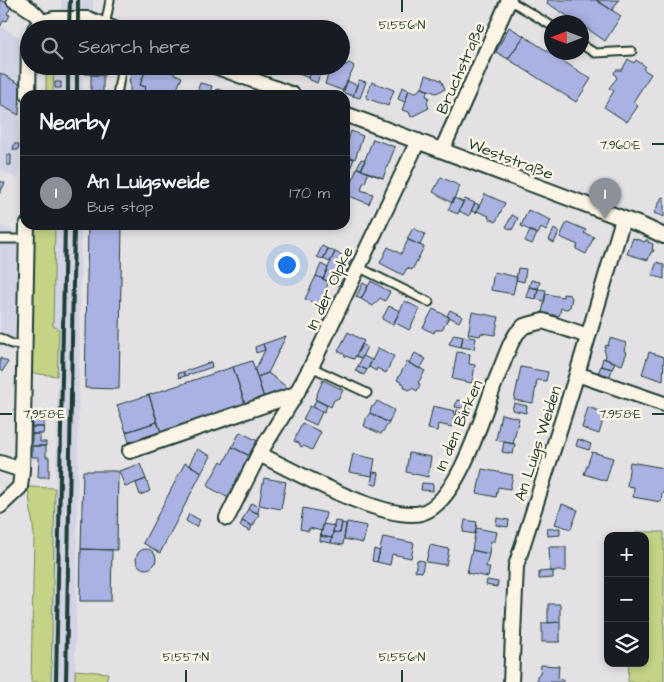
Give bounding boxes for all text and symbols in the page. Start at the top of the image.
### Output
north arrow [544,15,589,60]
text: 51.556°N [379,17,426,34]
street label: Bruchstraße [431,19,491,118]
search box [20,20,350,75]
icon: search [38,34,66,62]
text: Search here [78,34,190,61]
text: Nearby [40,108,110,137]
street label: Weststraße [465,133,557,185]
text: 7.960°E [600,137,640,154]
text: An Luigsweide [87,169,210,196]
pin: 1 [589,178,621,219]
text: 1 [55,182,57,204]
text: 170 m [289,182,330,204]
text: Bus stop [87,196,153,218]
street label: In der Olpke [301,243,359,334]
your location [274,252,300,278]
street label: In den Birken [430,376,488,474]
street label: An Luigs Weiden [509,383,568,504]
text: 7.958°E [23,406,65,423]
text: 7.958°E [599,406,641,423]
map controls [604,532,649,667]
button: + [604,532,649,577]
button: − [604,577,649,622]
button: layers [604,622,649,667]
text: 51.557°N [163,649,210,666]
text: 51.556°N [379,649,426,666]

